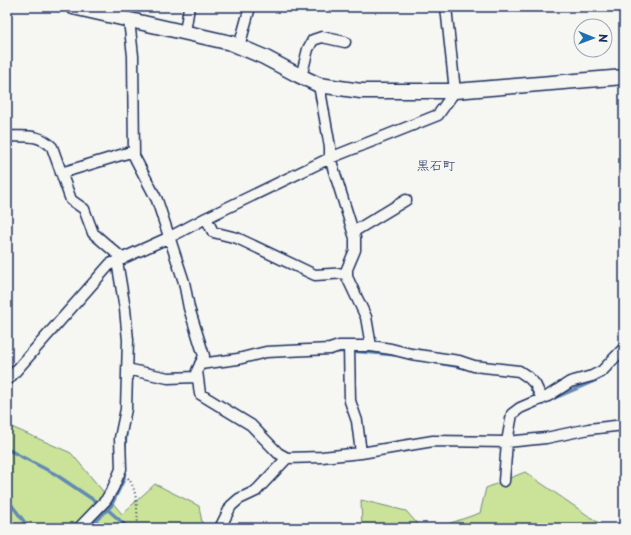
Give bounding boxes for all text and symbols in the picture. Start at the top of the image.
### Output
north arrow [573,18,613,58]
text: N [595,34,612,43]
district label: 黒石町 [416,155,456,174]

